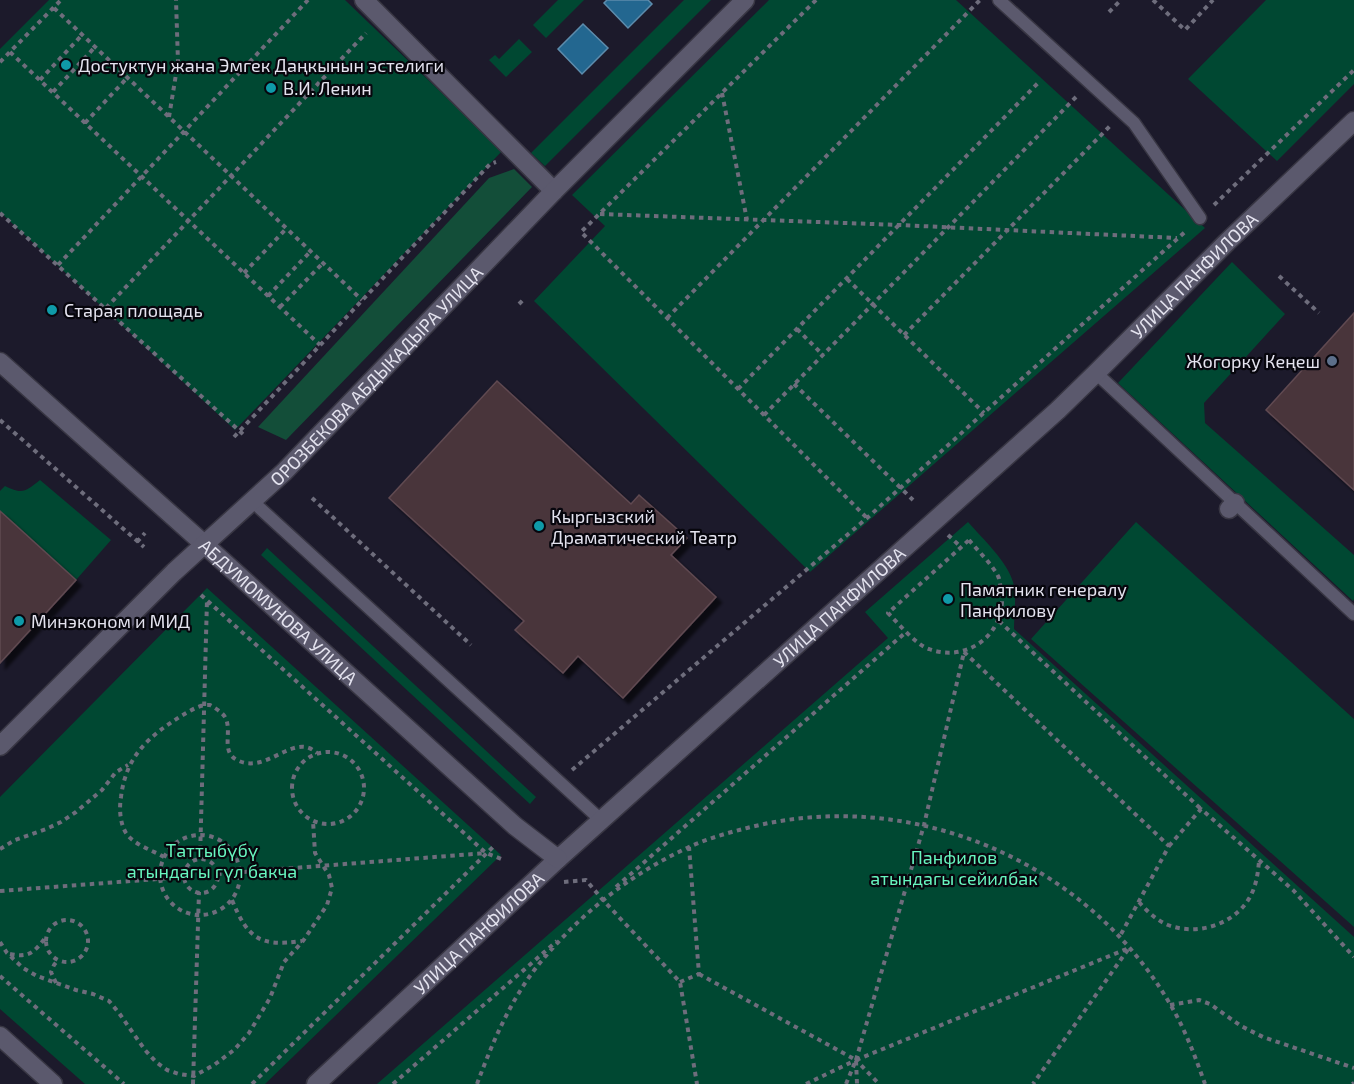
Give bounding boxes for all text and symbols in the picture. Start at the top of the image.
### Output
place label: Достуктун жана Эмгек Даңкынын эстелиги [78,54,444,76]
marker: Достуктун жана Эмгек Даңкынын эстелиги [59,58,73,72]
place label: В.И. Ленин [283,77,372,99]
marker: В.И. Ленин [264,81,278,95]
street label: УЛИЦА ПАНФИЛОВА [1126,207,1263,343]
street label: ОРОЗБЕКОВА АБДЫКАДЫРА УЛИЦА [265,261,488,490]
place label: Старая площадь [64,299,203,321]
marker: Старая площадь [45,303,59,317]
place label: Жогорку Кеңеш [1186,350,1320,372]
marker: Жогорку Кеңеш [1325,354,1339,368]
place label: Кыргызский Драматический Театр [551,505,737,548]
marker: Кыргызский Драматический Театр [532,519,546,533]
street label: АБДУМОМУНОВА УЛИЦА [195,534,363,689]
street label: УЛИЦА ПАНФИЛОВА [768,541,910,672]
place label: Памятник генералу Панфилову [960,578,1127,621]
marker: Памятник генералу Панфилову [941,592,955,606]
place label: Минэконом и МИД [31,610,190,632]
marker: Минэконом и МИД [12,614,26,628]
park label: Таттыбүбү атындагы гүл бакча [127,839,297,882]
park label: Панфилов атындагы сейилбак [870,846,1038,889]
street label: УЛИЦА ПАНФИЛОВА [409,866,549,999]

